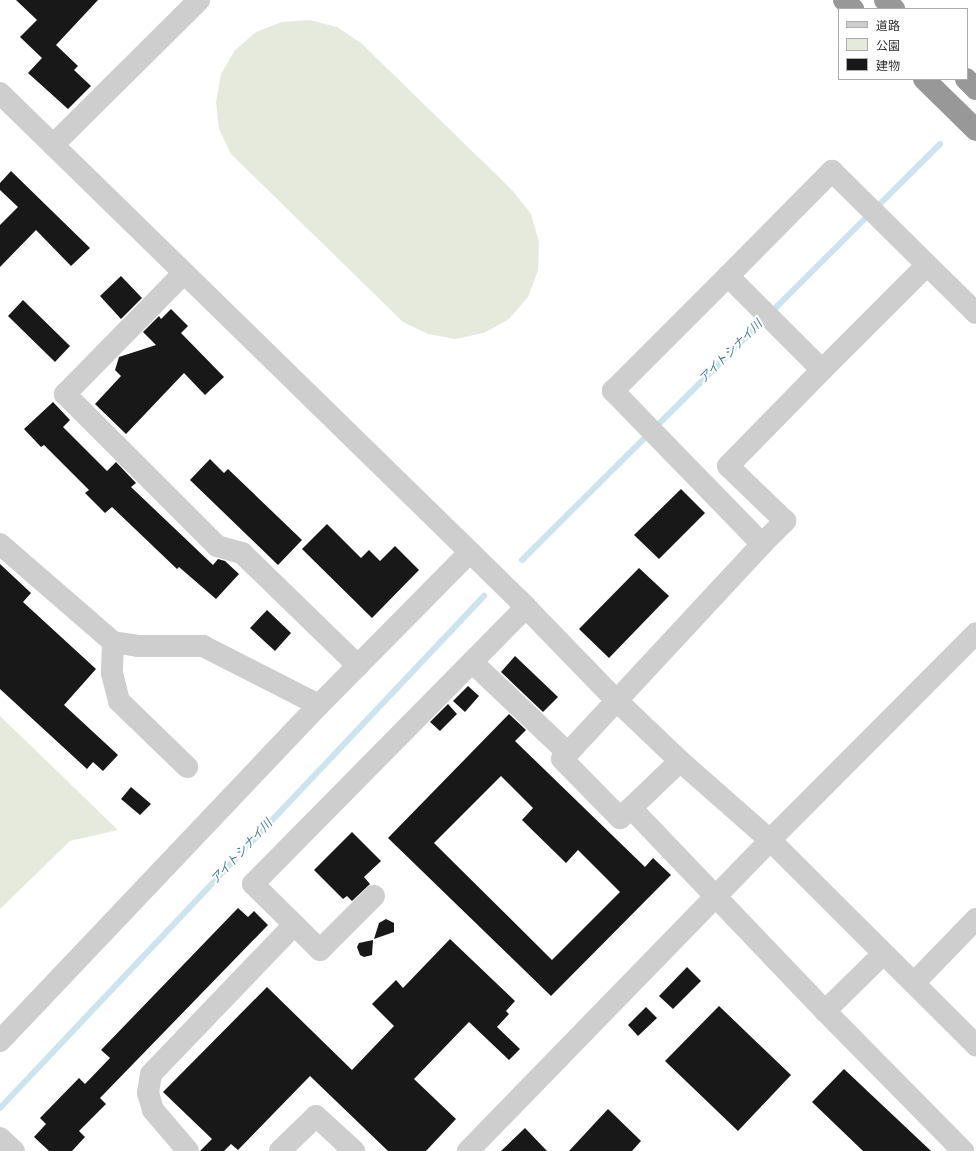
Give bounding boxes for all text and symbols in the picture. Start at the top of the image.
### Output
legend [838,8,968,80]
text: 道路 [876,19,900,33]
text: 公園 [876,39,900,53]
text: 建物 [876,59,900,73]
water label: アイトシナイ川 [696,317,766,387]
water label: アイトシナイ川 [208,816,276,888]

